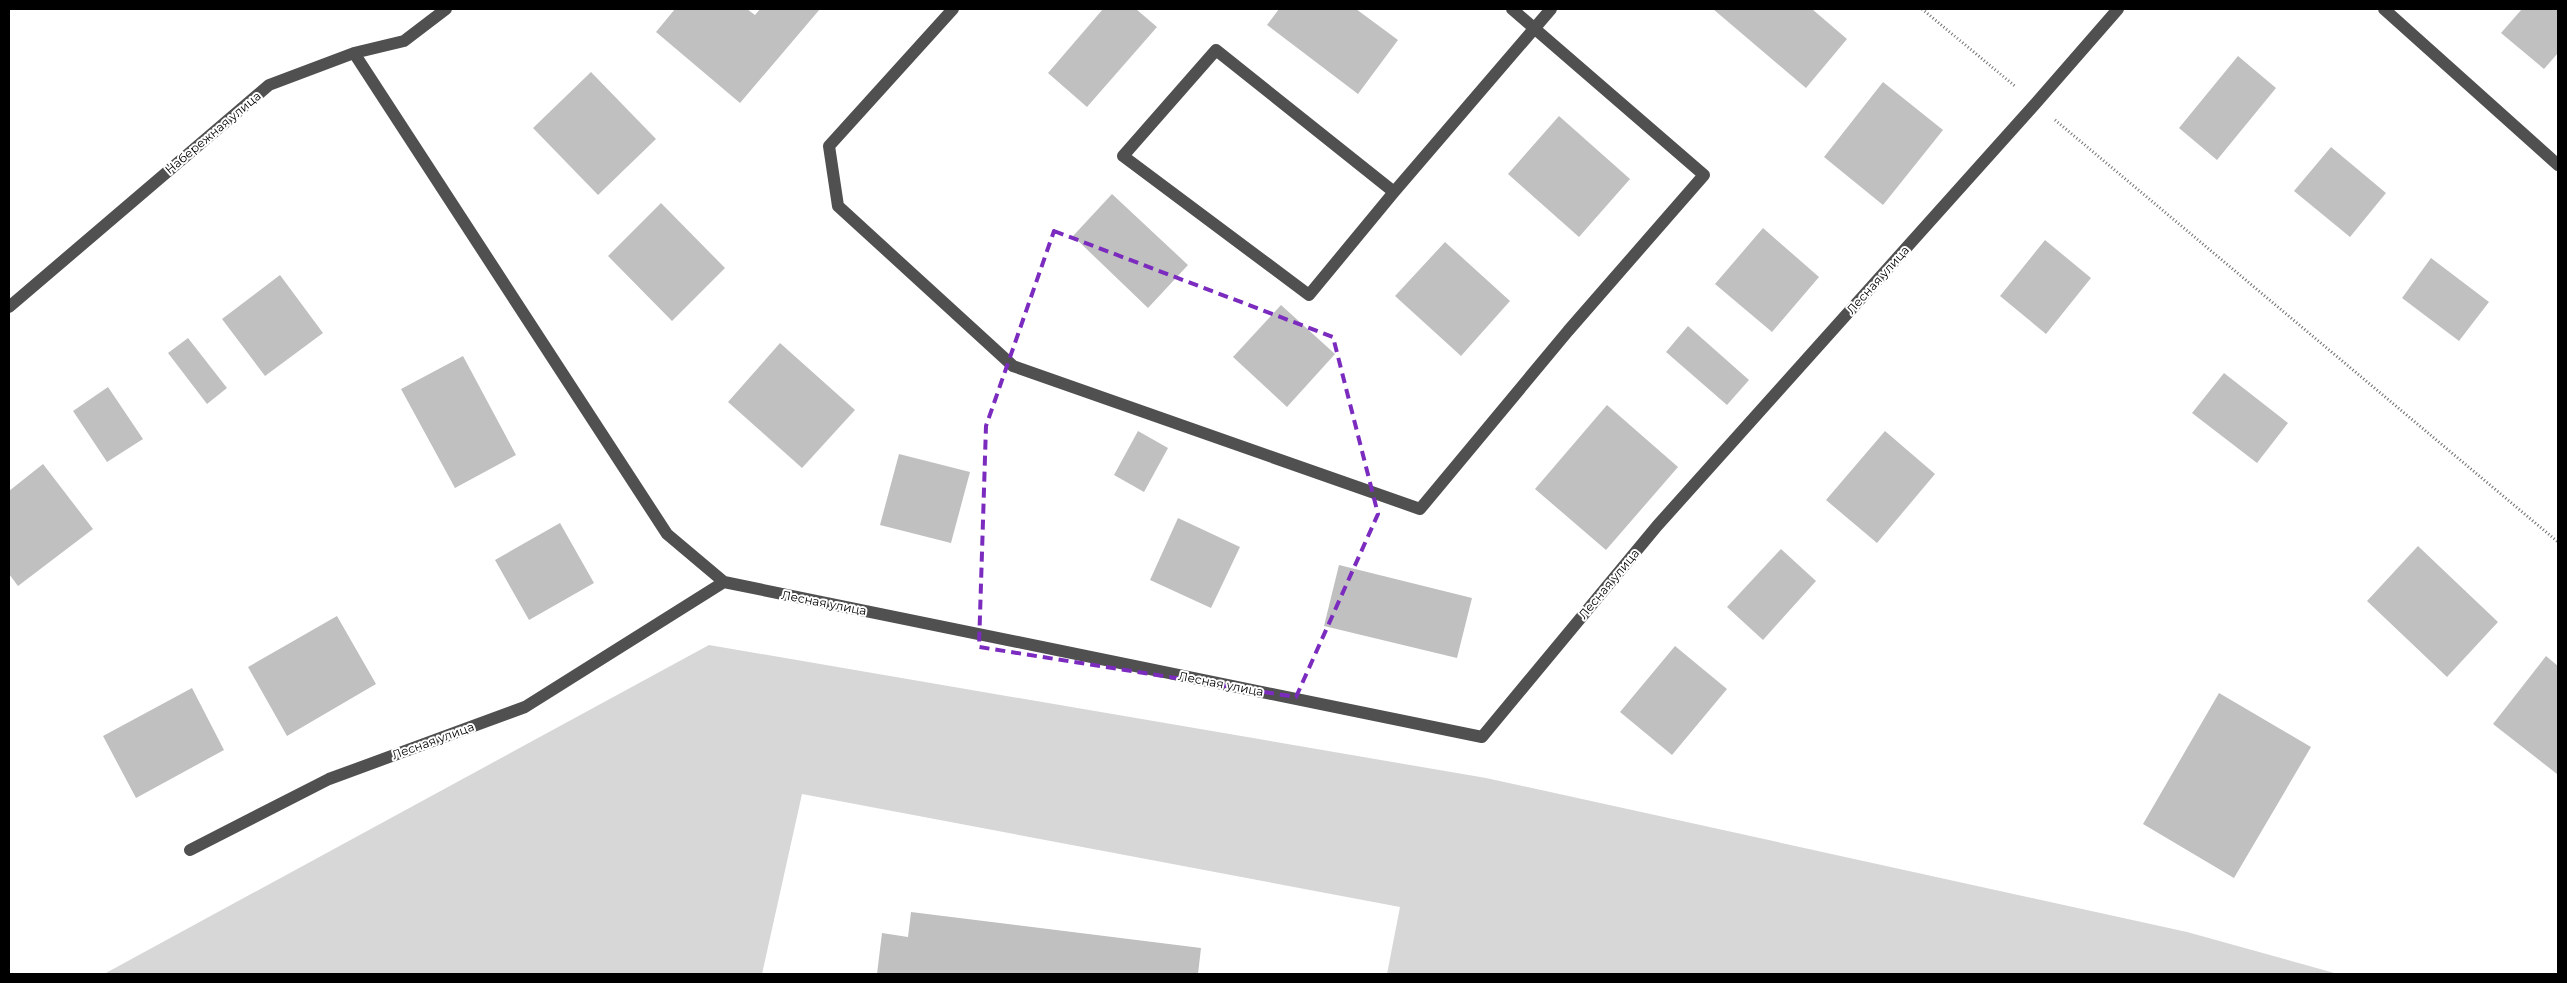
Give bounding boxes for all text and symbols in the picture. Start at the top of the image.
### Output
street label: Набережная улица [162,88,264,177]
street label: Лесная улица [1843,242,1912,317]
street label: Лесная улица [1575,546,1642,622]
street label: Лесная улица [780,587,868,618]
street label: Лесная улица [1177,668,1265,699]
street label: Лесная улица [390,719,476,762]

